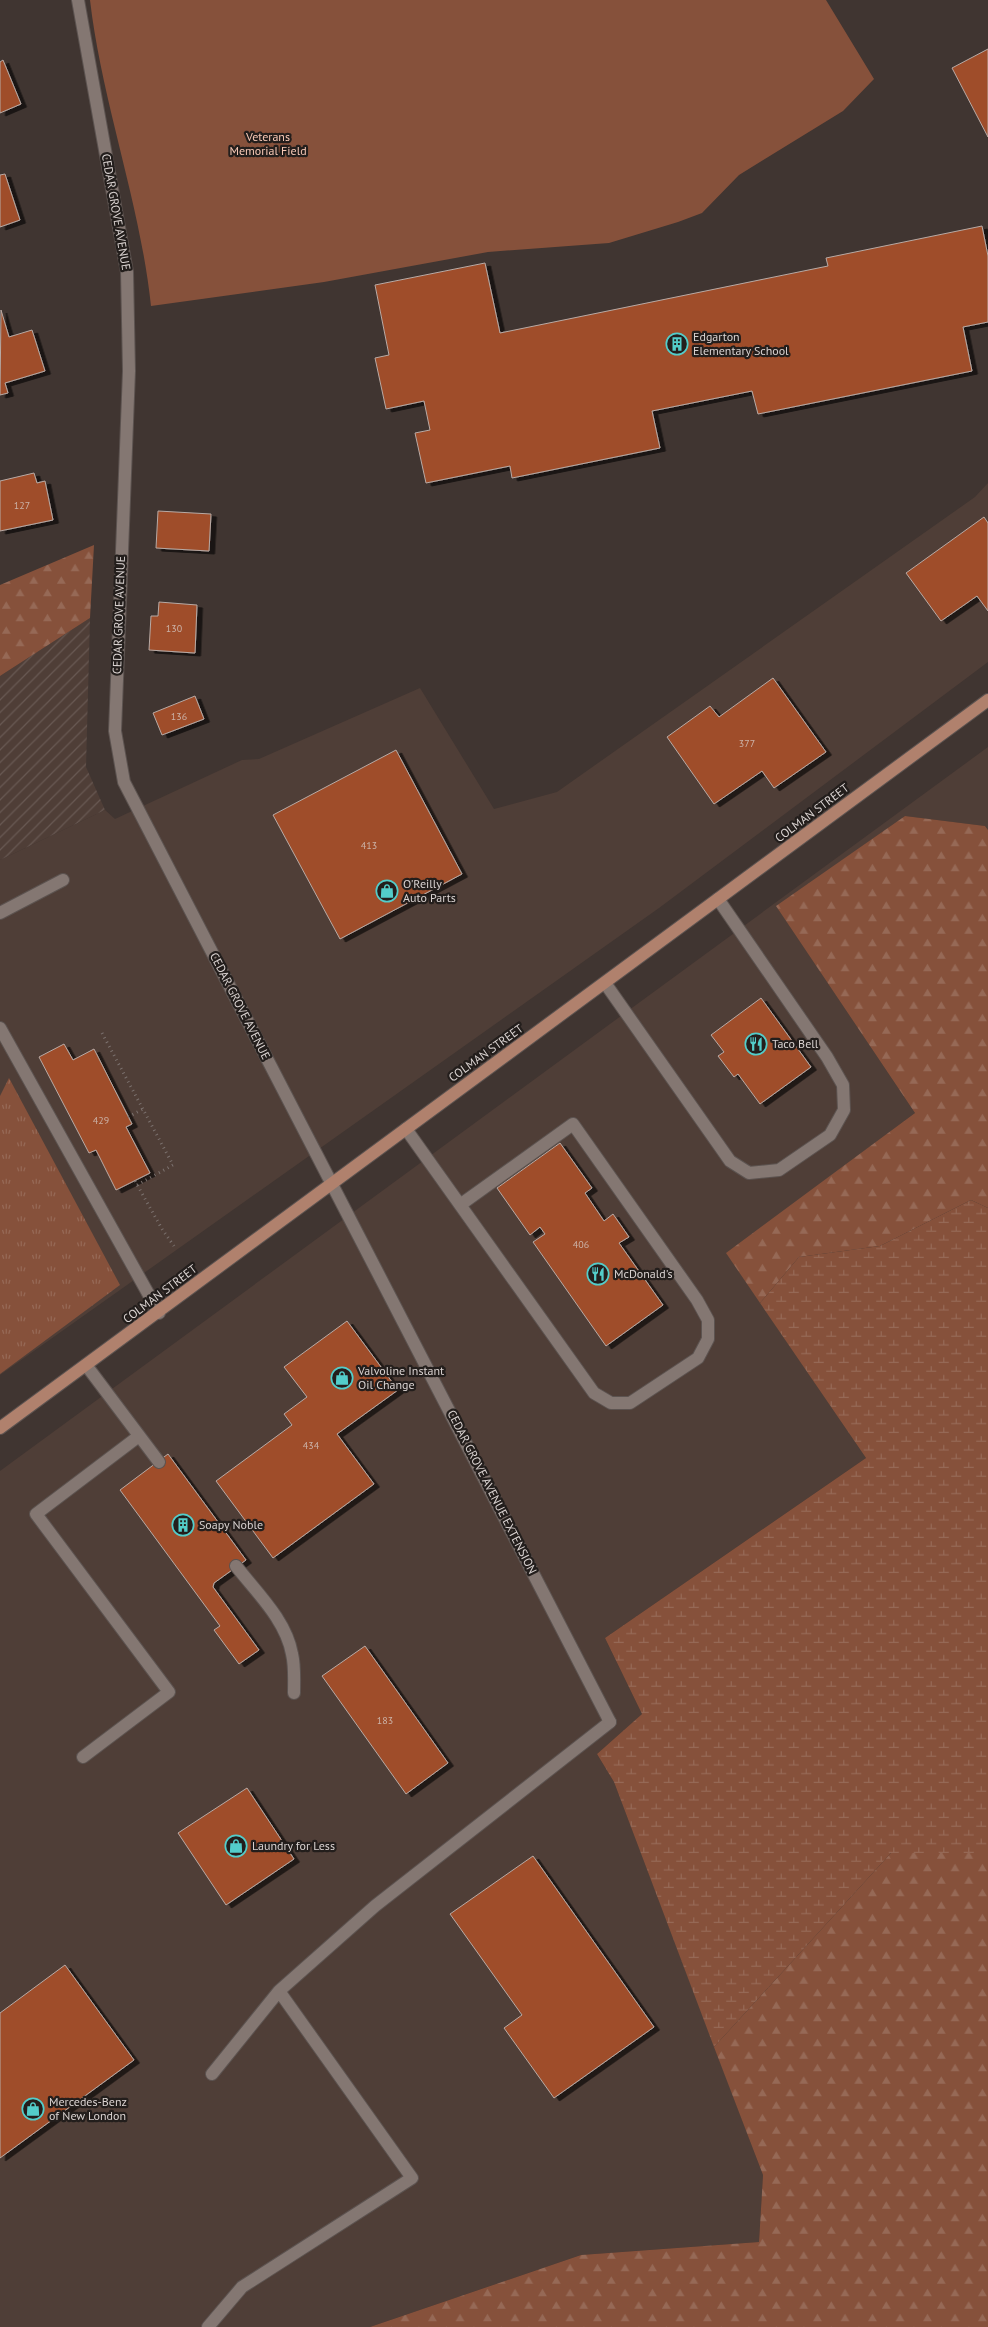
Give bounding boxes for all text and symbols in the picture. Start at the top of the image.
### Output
park label: Veterans Memorial Field [229,129,307,158]
street label: CEDAR GROVE AVENUE [99,152,134,271]
place label: Edgarton Elementary School [693,329,789,358]
building icon: Edgarton Elementary School [665,332,689,356]
house number: 127 [14,499,30,512]
street label: CEDAR GROVE AVENUE [109,556,128,674]
house number: 130 [166,622,183,635]
house number: 136 [171,710,187,723]
house number: 377 [739,737,755,750]
street label: COLMAN STREET [772,780,852,845]
house number: 413 [361,839,377,852]
place label: O'Reilly Auto Parts [403,876,456,905]
shop icon: O'Reilly Auto Parts [375,879,399,903]
street label: CEDAR GROVE AVENUE [207,950,274,1062]
street label: COLMAN STREET [446,1020,526,1085]
restaurant icon: Taco Bell [744,1032,768,1056]
place label: Taco Bell [772,1036,819,1051]
house number: 429 [93,1114,109,1127]
house number: 406 [573,1238,589,1251]
street label: COLMAN STREET [120,1261,200,1326]
restaurant icon: McDonald's [586,1262,610,1286]
place label: McDonald's [614,1266,673,1281]
place label: Valvoline Instant Oil Change [357,1363,444,1392]
shop icon: Valvoline Instant Oil Change [330,1366,354,1390]
street label: CEDAR GROVE AVENUE EXTENSION [444,1407,540,1576]
house number: 434 [303,1439,320,1452]
building icon: Soapy Noble [171,1513,195,1537]
place label: Soapy Noble [199,1517,263,1532]
house number: 183 [377,1714,393,1727]
shop icon: Laundry for Less [224,1834,248,1858]
place label: Laundry for Less [252,1838,335,1853]
place label: Mercedes-Benz of New London [49,2094,127,2123]
shop icon: Mercedes-Benz of New London [21,2097,45,2121]

